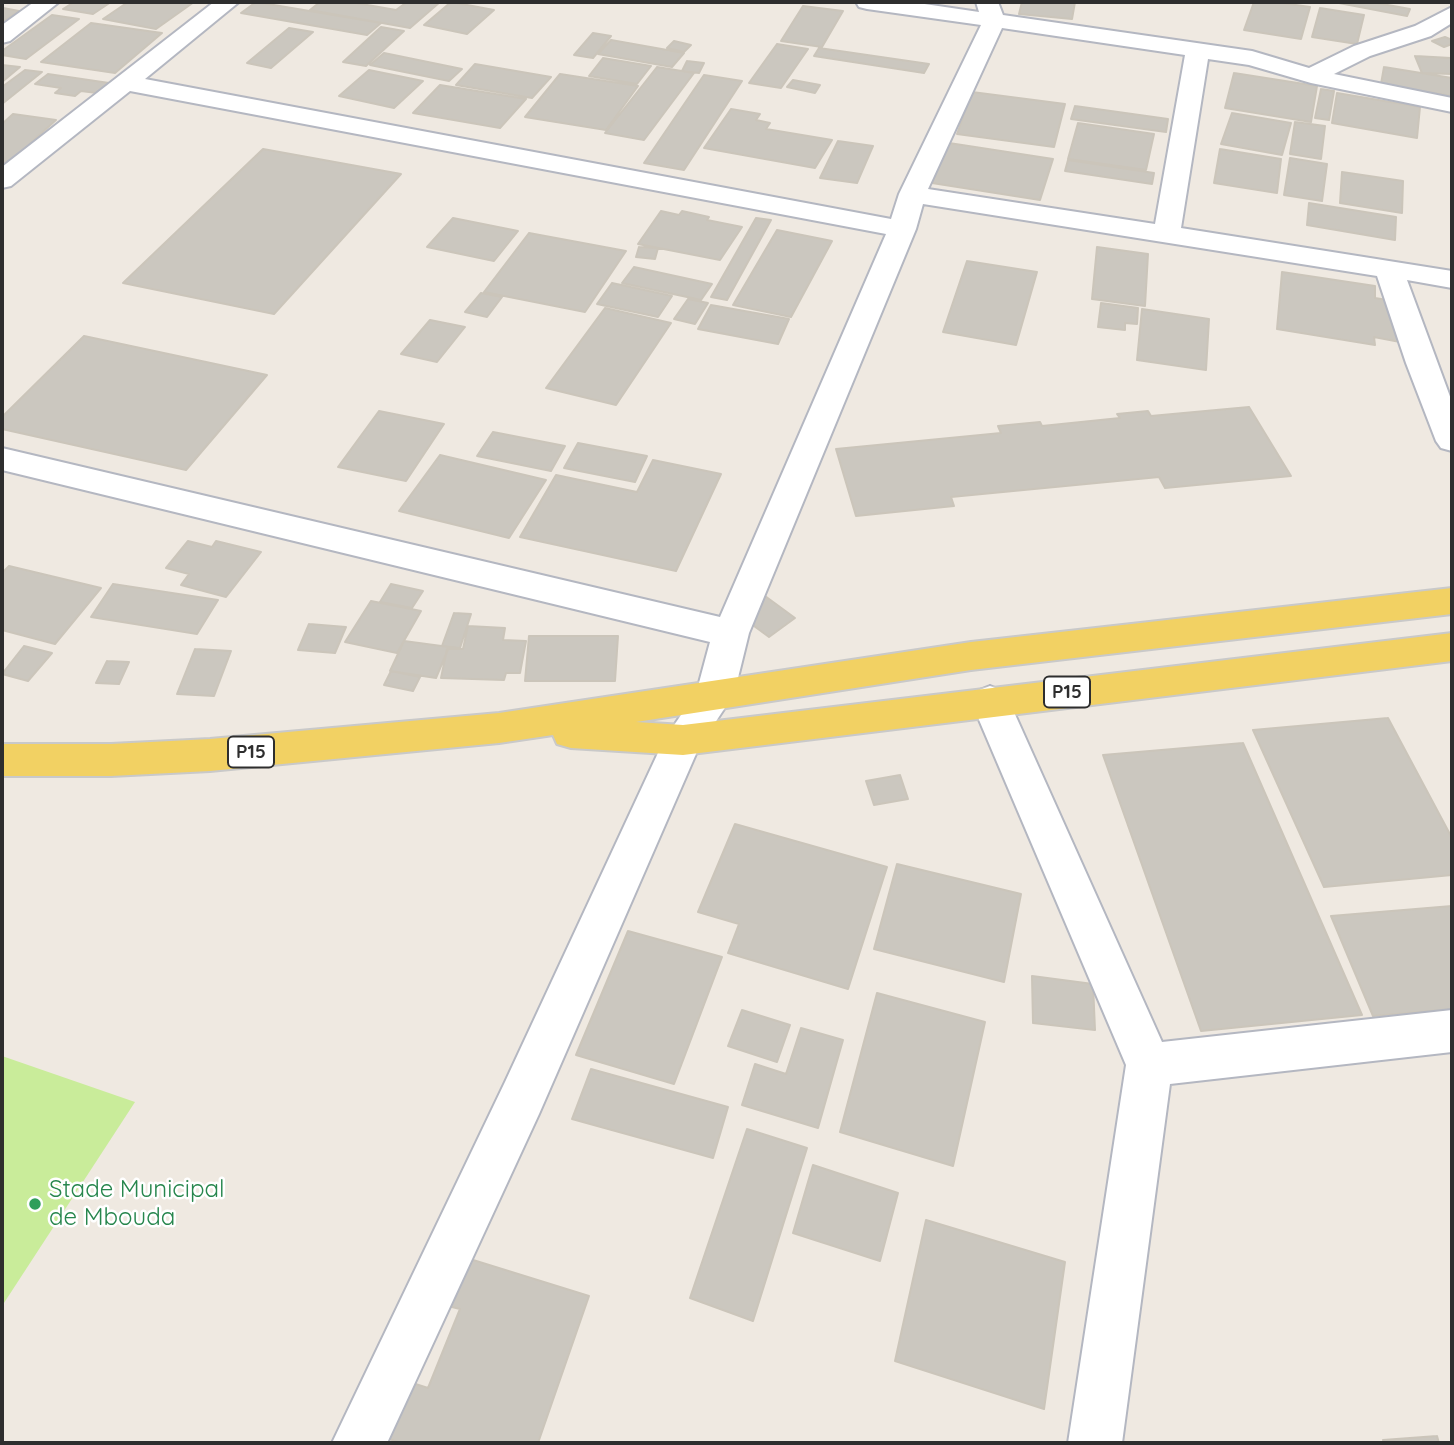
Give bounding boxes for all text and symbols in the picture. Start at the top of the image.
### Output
road number: P15 [1044,677,1090,708]
road number: P15 [228,736,274,768]
place label: Stade Municipal de Mbouda [49,1176,225,1232]
marker: Stade Municipal de Mbouda [27,1196,43,1212]

